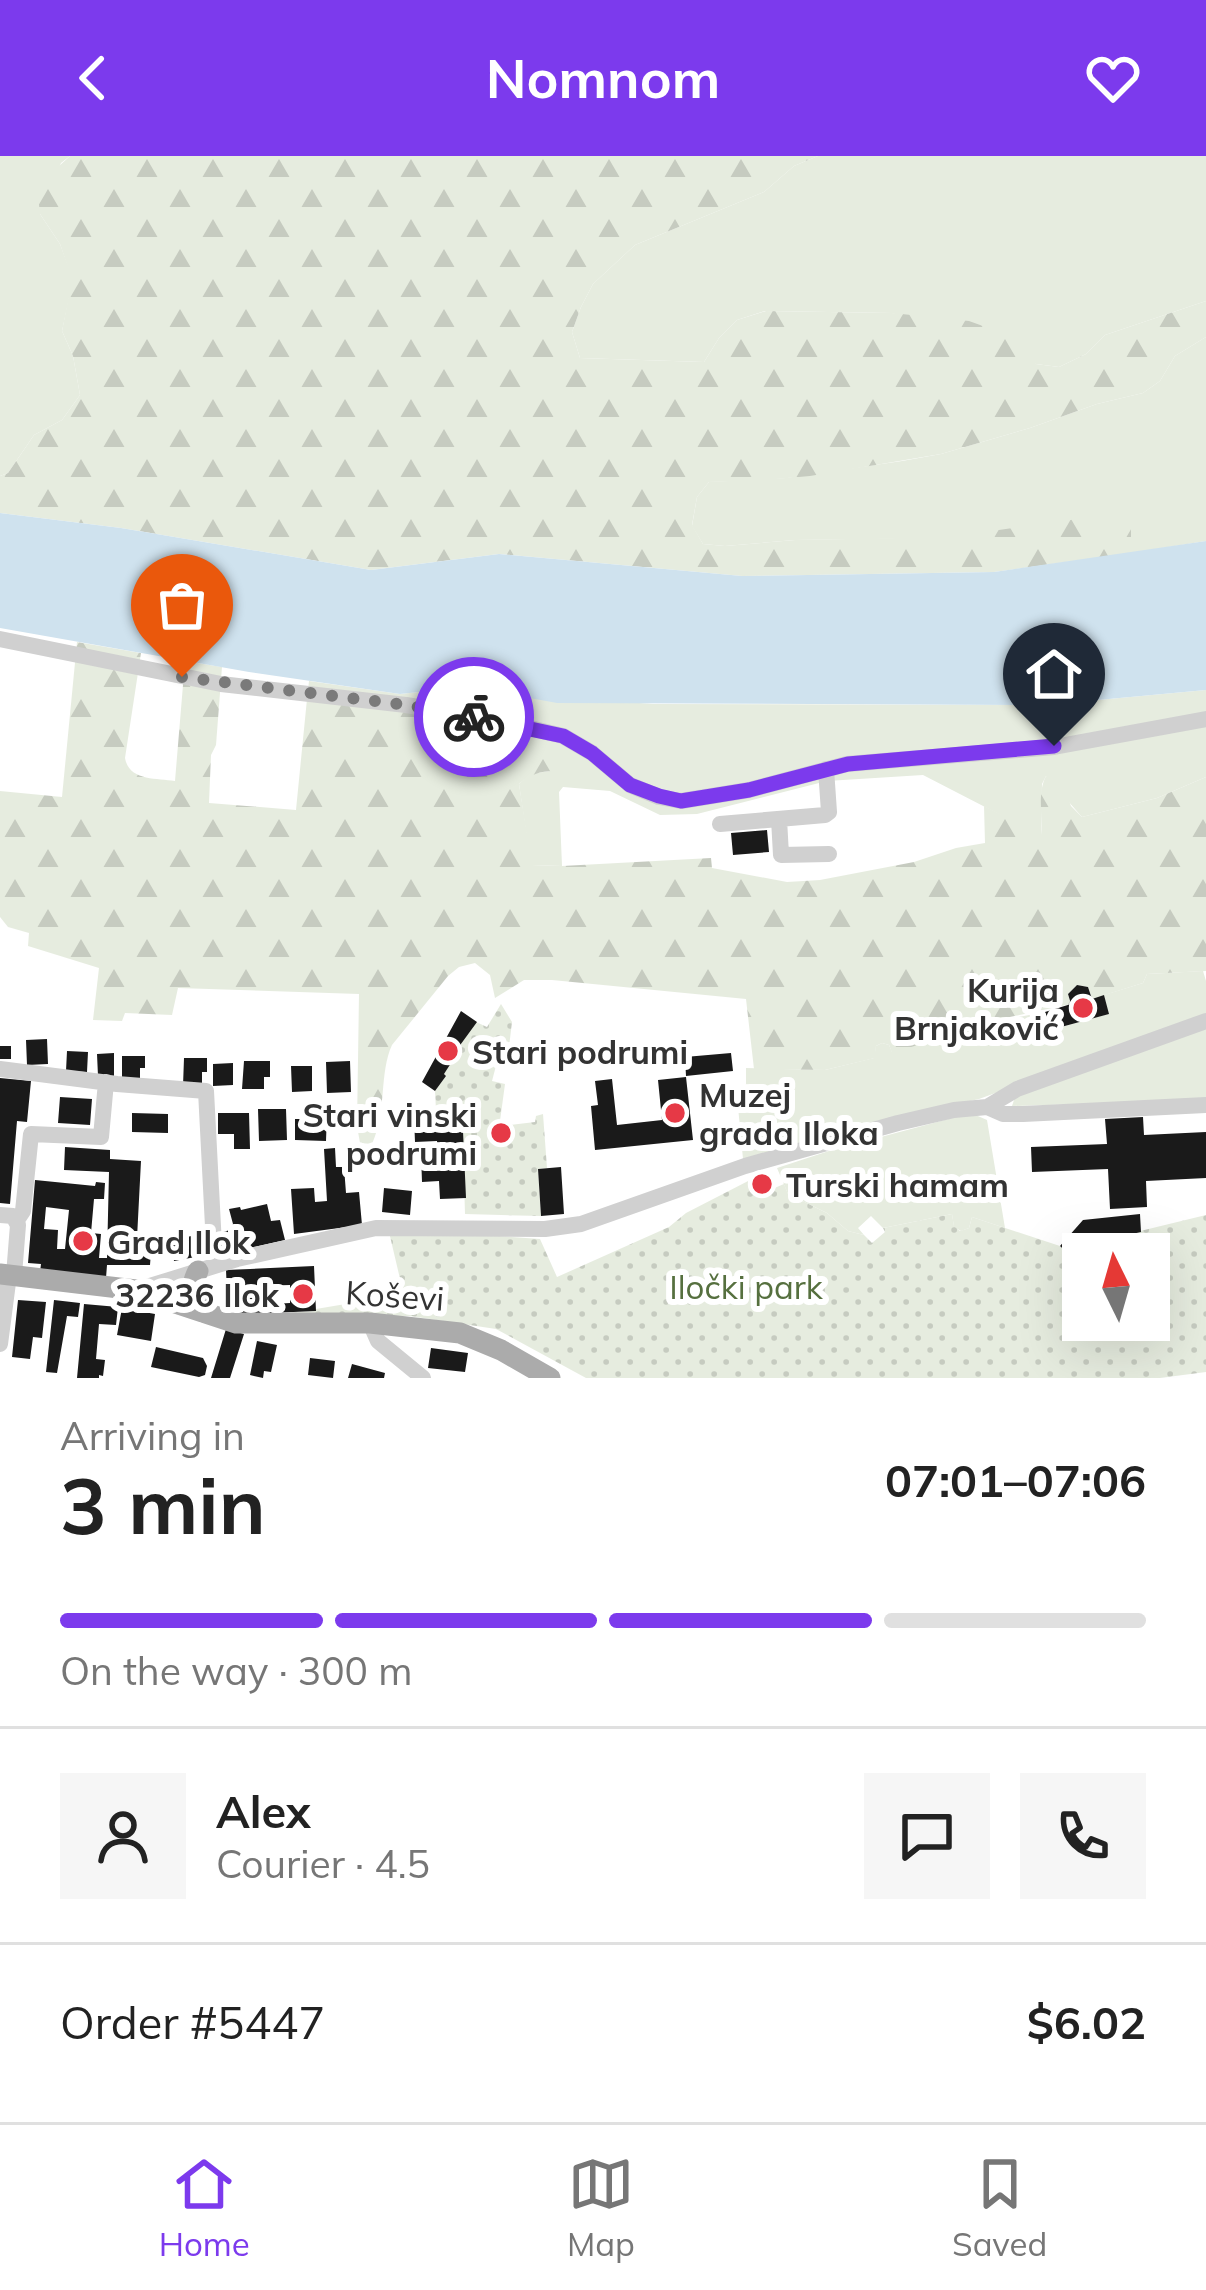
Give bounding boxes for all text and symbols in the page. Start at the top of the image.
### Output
text: Nomnom [486,44,720,112]
icon: back [60,45,126,111]
icon: heart [1080,45,1146,111]
pin [131,554,233,677]
icon: bag [149,572,215,638]
pin [1003,623,1105,746]
icon: home [1021,641,1087,707]
courier [414,657,534,777]
icon: bike [441,684,507,750]
place label: Kurija Brnjaković [894,969,1059,1048]
marker: Kurija Brnjaković [1070,995,1096,1021]
place label: Stari podrumi [472,1031,688,1072]
marker: Stari podrumi [435,1038,461,1064]
place label: Muzej grada Iloka [699,1074,879,1153]
place label: Stari vinski podrumi [302,1094,477,1173]
marker: Muzej grada Iloka [662,1100,688,1126]
marker: Stari vinski podrumi [488,1120,514,1146]
place label: Turski hamam [786,1164,1009,1205]
marker: Turski hamam [749,1171,775,1197]
place label: Grad Ilok [107,1221,251,1262]
marker: Grad Ilok [70,1228,96,1254]
north arrow [1062,1233,1170,1341]
map controls [1062,1233,1170,1341]
park label: Iločki park [669,1266,824,1307]
street label: Koševi [344,1271,446,1319]
place label: 32236 Ilok [115,1274,280,1315]
marker: 32236 Ilok [290,1281,316,1307]
text: Arriving in [60,1411,245,1460]
text: 07:01–07:06 [885,1452,1146,1508]
text: 3 min [60,1456,266,1554]
text: On the way · 300 m [60,1646,412,1695]
button: person [60,1773,186,1899]
button: chat [864,1773,990,1899]
button: phone [1020,1773,1146,1899]
text: Alex [216,1783,311,1839]
text: Courier · 4.5 [216,1839,430,1888]
text: Order #5447 [60,1994,325,2050]
text: $6.02 [1027,1994,1146,2050]
tab: Home [159,2151,250,2264]
tab: Map [567,2151,635,2264]
tab: Saved [952,2151,1047,2264]

